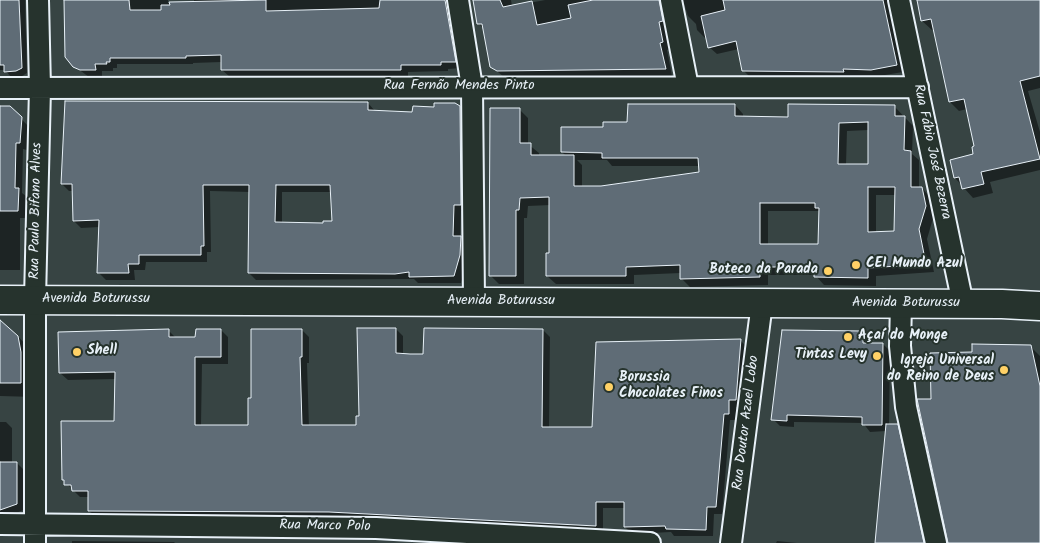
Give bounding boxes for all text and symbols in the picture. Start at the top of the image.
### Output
street label: Rua Fernão Mendes Pinto [383,79,535,95]
street label: Rua Fábio José Bezerra [908,83,954,221]
street label: Rua Paulo Bifano Alves [27,142,47,280]
place label: CEI Mundo Azul [866,257,963,273]
marker: CEI Mundo Azul [850,259,862,271]
place label: Boteco da Parada [709,263,818,279]
marker: Boteco da Parada [822,265,834,277]
street label: Avenida Boturussu [42,292,150,308]
street label: Avenida Boturussu [447,294,555,310]
street label: Avenida Boturussu [852,296,960,312]
place label: Açaí do Monge [858,329,948,345]
marker: Açaí do Monge [842,331,854,343]
place label: Shell [87,344,117,360]
marker: Shell [71,346,83,358]
place label: Tintas Levy [795,348,867,364]
marker: Tintas Levy [871,350,883,362]
place label: Igreja Universal do Reino de Deus [887,354,994,387]
street label: Rua Doutor Azael Lobo [730,355,764,491]
marker: Igreja Universal do Reino de Deus [998,364,1010,376]
place label: Borussia Chocolates Finos [619,371,723,404]
marker: Borussia Chocolates Finos [603,381,615,393]
street label: Rua Marco Polo [279,518,371,536]

